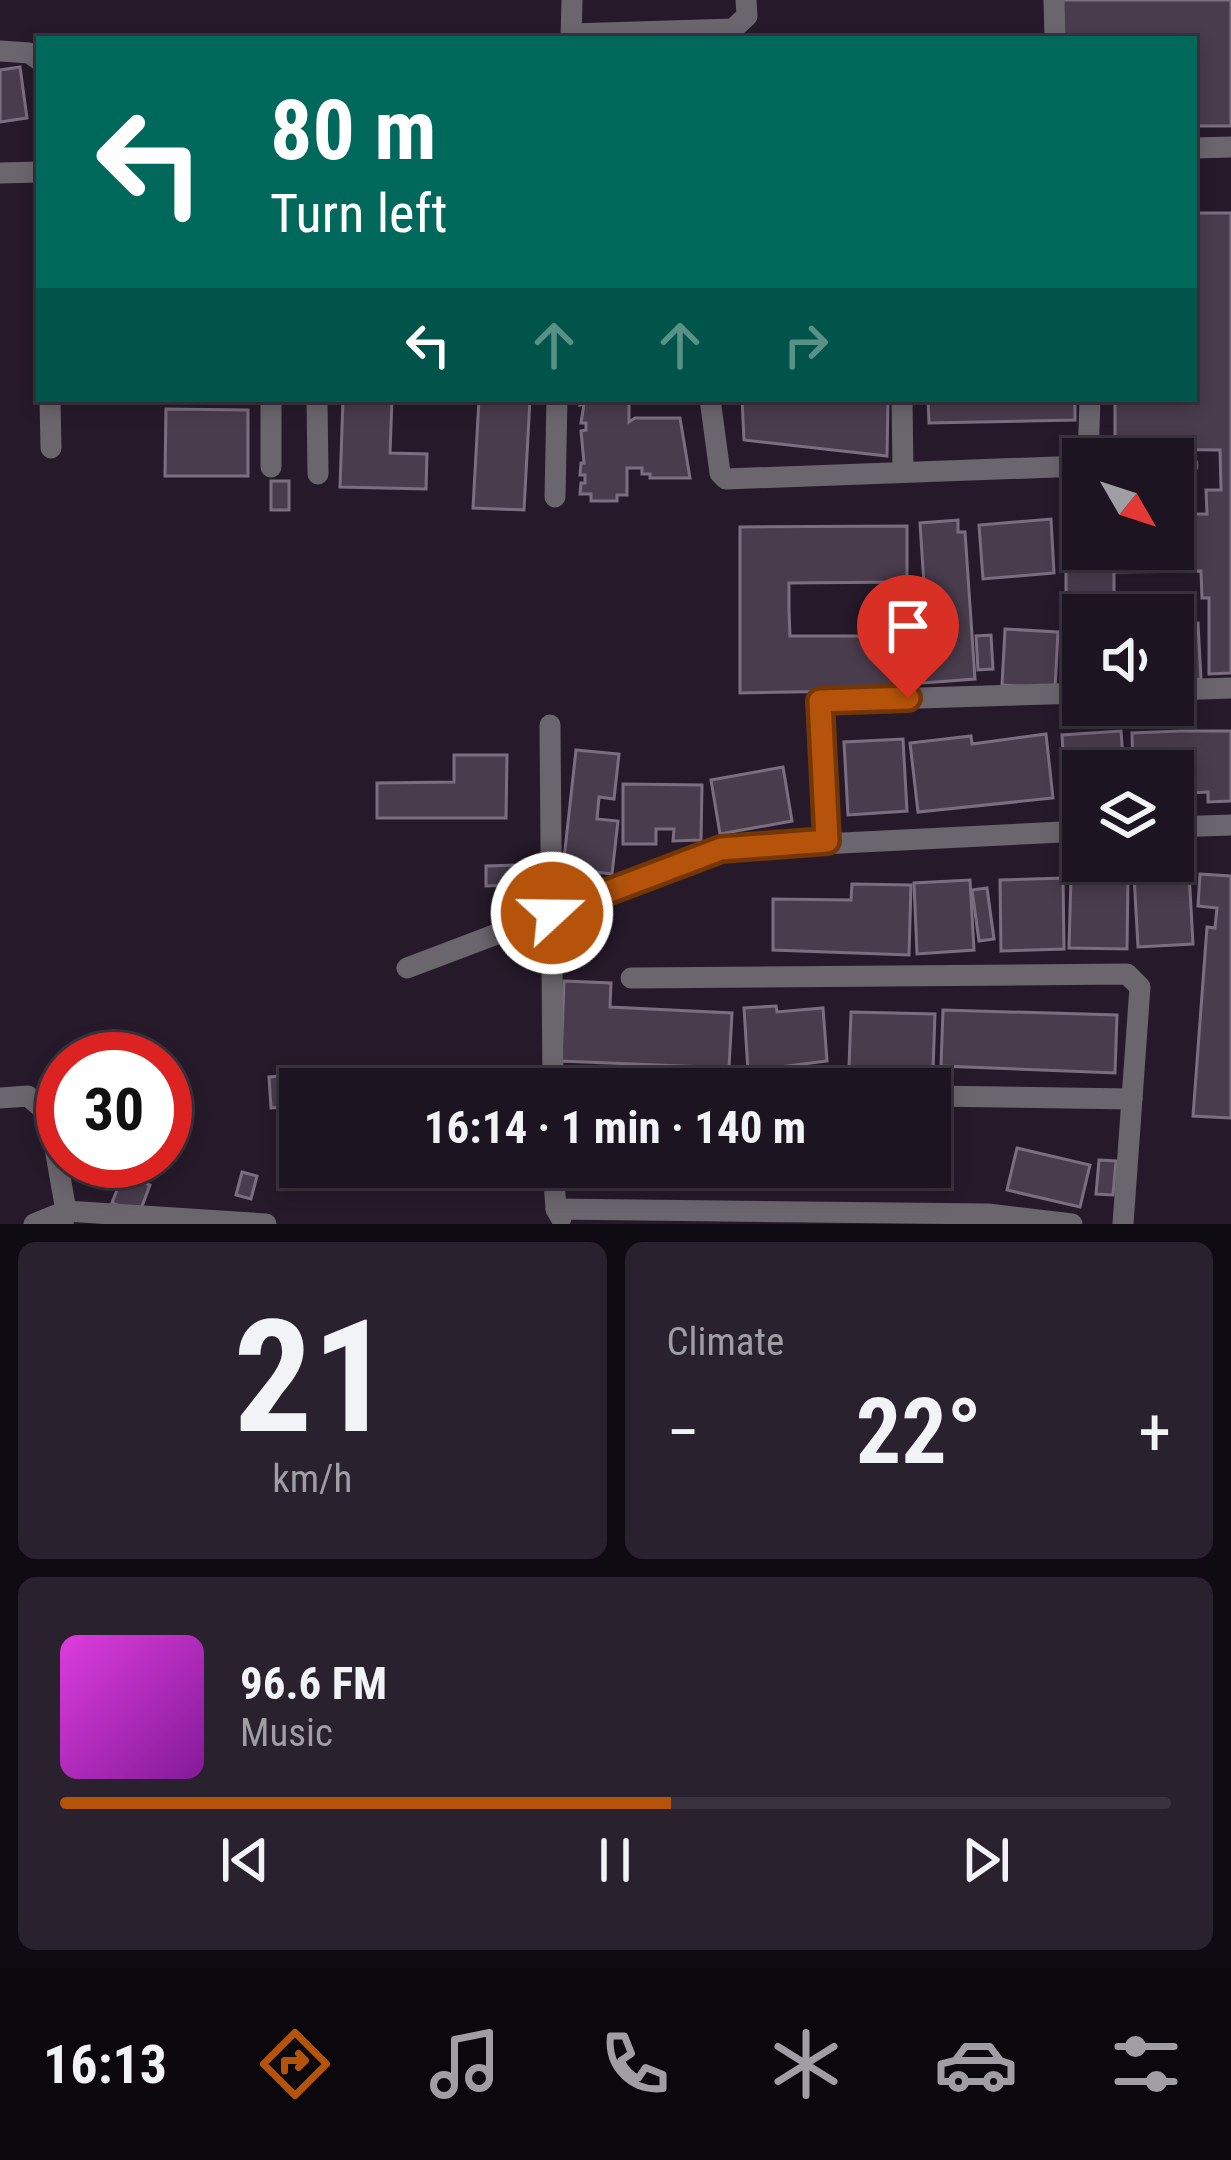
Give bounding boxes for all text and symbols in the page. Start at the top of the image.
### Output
text: 80 m [270,81,437,180]
icon: left [72,84,228,240]
text: Turn left [270,182,447,245]
icon: left [395,312,461,378]
icon: ahead [521,312,587,378]
icon: ahead [647,312,713,378]
icon: right [773,312,839,378]
north arrow [1062,438,1194,570]
map controls [1062,438,1194,882]
pin [857,575,959,698]
icon: arrive [875,593,941,659]
button: sound [1062,594,1194,726]
button: layers [1062,750,1194,882]
position arrow [489,850,615,976]
speed limit sign: 30 [36,1032,192,1188]
text: 16:14 · 1 min · 140 m [424,1101,806,1154]
text: 21 [233,1286,391,1469]
text: Climate [667,1319,784,1365]
text: 22° [856,1380,982,1485]
text: − [667,1394,700,1471]
text: + [1138,1394,1171,1471]
text: km/h [272,1456,352,1502]
text: 96.6 FM [240,1657,387,1710]
text: Music [240,1710,333,1756]
icon: previous [212,1827,278,1893]
icon: pause [582,1827,648,1893]
icon: next [953,1827,1019,1893]
icon: directions [253,2022,337,2106]
icon: music [423,2022,507,2106]
icon: phone [593,2022,677,2106]
icon: climate [764,2022,848,2106]
icon: car [934,2022,1018,2106]
icon: filters [1104,2022,1188,2106]
text: 16:13 [43,2033,167,2096]

